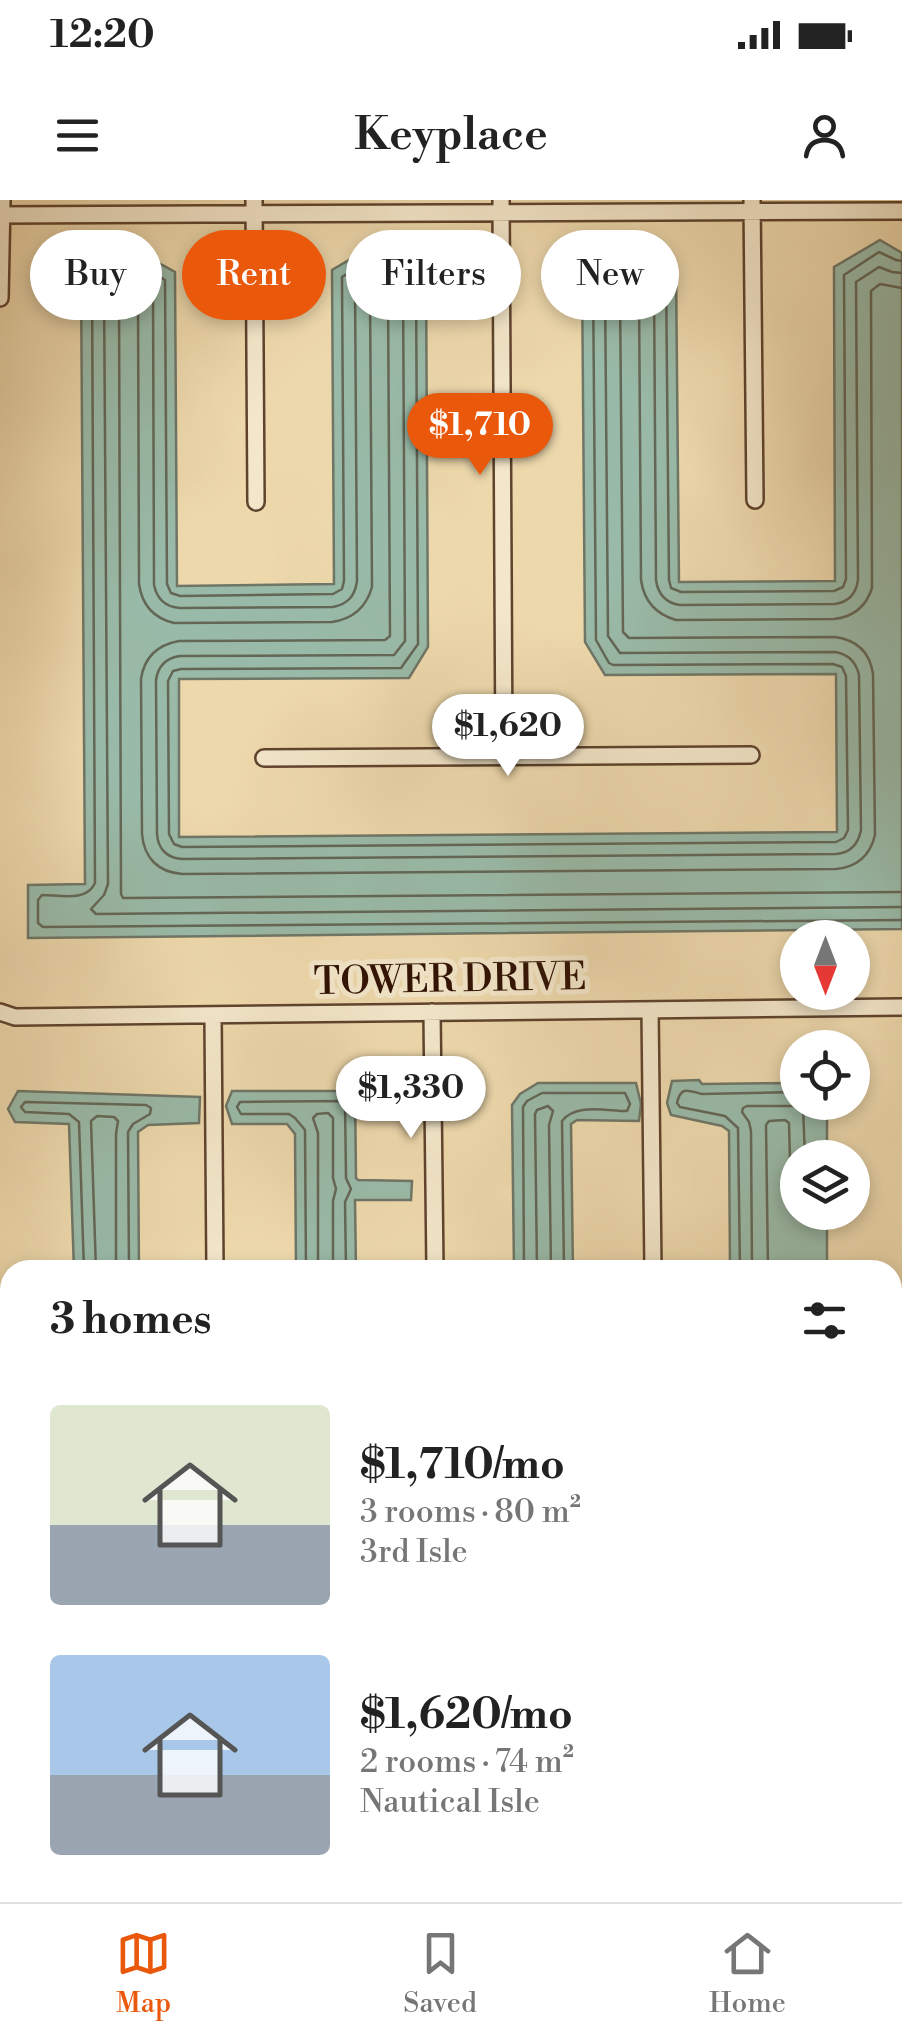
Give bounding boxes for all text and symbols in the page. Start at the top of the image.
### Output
text: 12:20 [50,12,155,59]
text: Keyplace [354,107,548,164]
icon: menu [50,108,105,163]
icon: person [797,108,852,163]
chip: Buy [30,230,162,320]
chip: Rent [182,230,326,320]
chip: Filters [346,230,521,320]
chip: New [541,230,679,320]
pin: $1,710 [399,393,561,478]
text: $1,710 [429,405,531,445]
pin: $1,620 [427,694,589,779]
text: $1,620 [454,706,562,746]
north arrow [780,920,870,1010]
map controls [780,920,870,1230]
street label: TOWER DRIVE [313,954,587,1006]
button: locate [780,1030,870,1120]
pin: $1,330 [330,1056,492,1141]
text: $1,330 [358,1068,464,1108]
button: layers [780,1140,870,1230]
icon: filters [797,1293,852,1348]
text: 3 homes [50,1294,212,1347]
text: $1,710/mo [360,1439,565,1492]
icon: home [130,1445,250,1565]
text: 3 rooms · 80 m² [360,1492,581,1532]
text: 3rd Isle [360,1532,468,1572]
text: $1,620/mo [360,1689,573,1742]
icon: home [130,1695,250,1815]
text: 2 rooms · 74 m² [360,1742,574,1782]
text: Nautical Isle [360,1782,540,1822]
tab: Map [116,1926,171,2021]
tab: Saved [403,1926,477,2021]
tab: Home [709,1926,786,2021]

